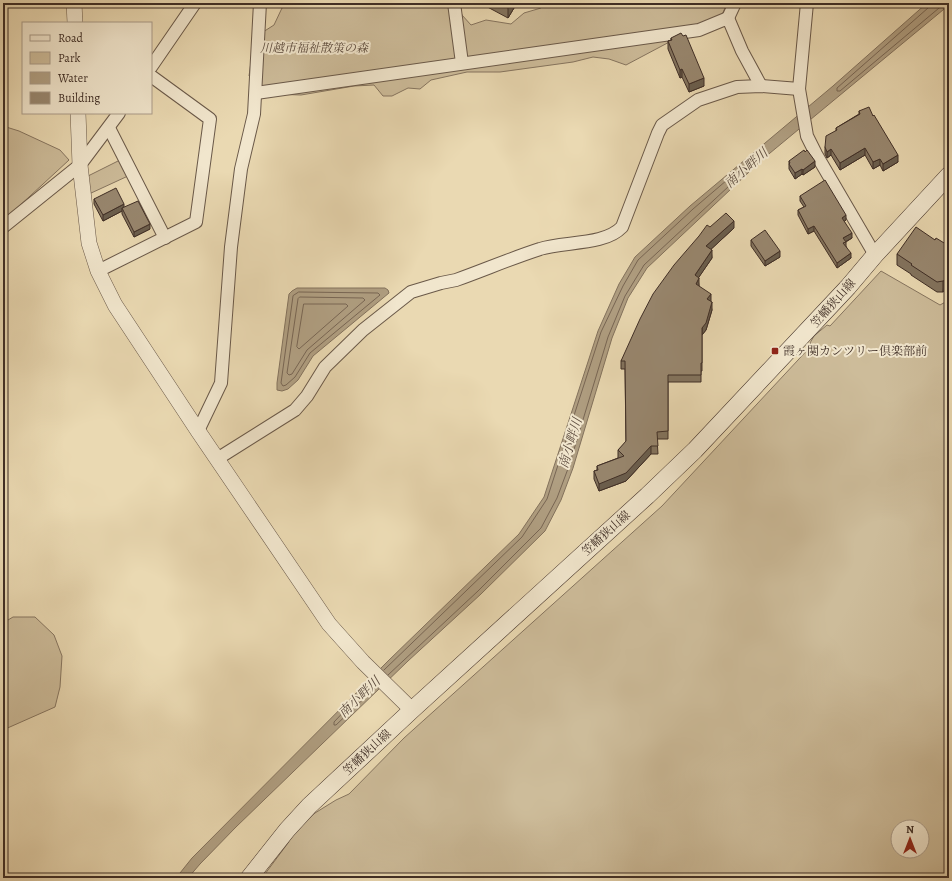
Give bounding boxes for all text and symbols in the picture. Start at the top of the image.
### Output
legend [22,22,152,114]
text: Road [58,30,84,46]
park label: 川越市福祉散策の森 [260,40,370,56]
text: Park [58,50,81,66]
text: Water [57,70,88,86]
text: Building [58,90,100,106]
water label: 南小畔川 [721,143,773,191]
street label: 笠幡狭山線 [807,275,859,331]
place label: 霞ヶ関カンツリー倶楽部前 [783,343,927,359]
marker: 霞ヶ関カンツリー倶楽部前 [770,346,780,356]
water label: 南小畔川 [554,414,586,470]
street label: 笠幡狭山線 [578,507,634,559]
water label: 南小畔川 [334,671,385,721]
street label: 笠幡狭山線 [340,726,394,778]
north arrow [890,819,930,859]
text: N [906,822,914,837]

